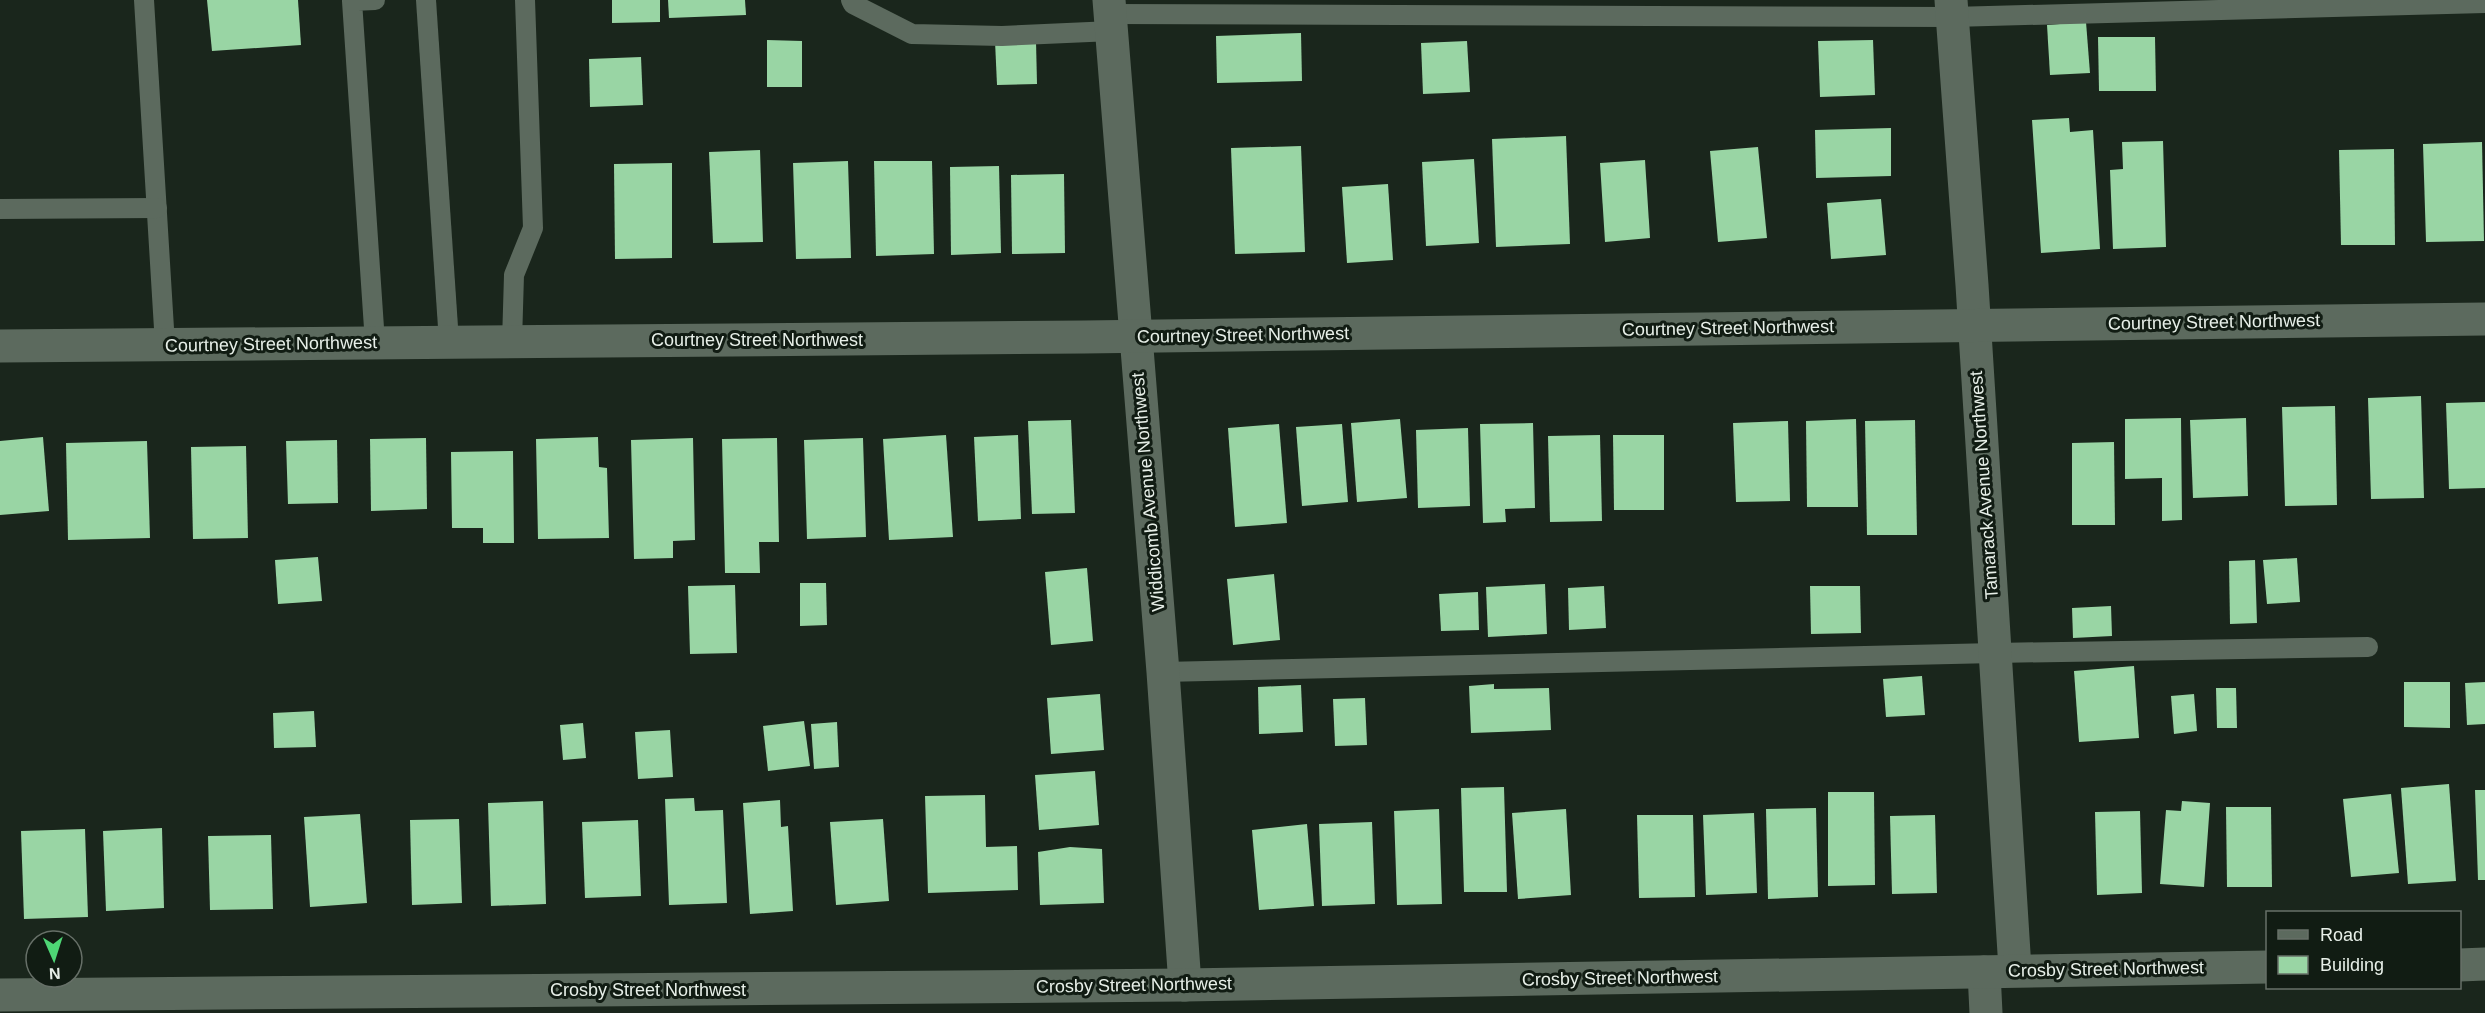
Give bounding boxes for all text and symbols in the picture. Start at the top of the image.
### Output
street label: Courtney Street Northwest [2108,310,2320,334]
street label: Courtney Street Northwest [1622,316,1834,340]
street label: Courtney Street Northwest [1137,323,1349,347]
street label: Courtney Street Northwest [651,330,863,350]
street label: Courtney Street Northwest [165,332,377,356]
street label: Tamarack Avenue Northwest [1966,370,2002,600]
street label: Widdicomb Avenue Northwest [1128,372,1168,612]
legend [2266,911,2461,989]
text: Road [2320,925,2363,945]
north arrow [24,929,84,989]
text: Building [2320,955,2384,975]
street label: Crosby Street Northwest [2008,957,2204,981]
text: N [49,965,61,982]
street label: Crosby Street Northwest [1522,966,1718,990]
street label: Crosby Street Northwest [1036,973,1232,997]
street label: Crosby Street Northwest [550,980,746,1000]

